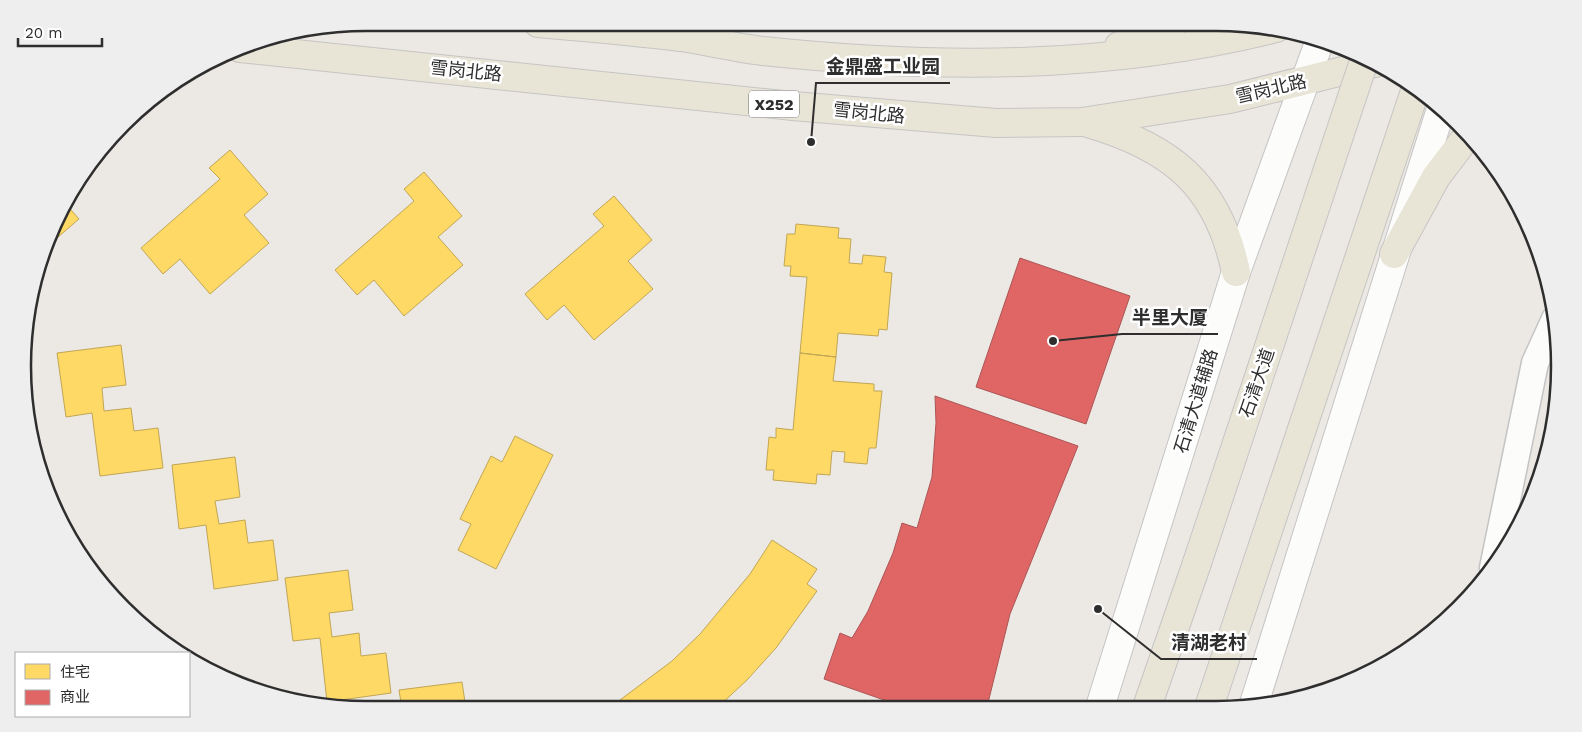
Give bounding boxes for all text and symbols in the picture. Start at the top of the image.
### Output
scale bar [18,15,101,47]
text: 20 m [25,24,63,42]
callout: 金鼎盛工业园 [816,49,950,83]
text: 金鼎盛工业园 [826,55,940,78]
street label: 雪岗北路 [429,56,503,85]
street label: 雪岗北路 [1233,70,1308,107]
road number: X252 [749,90,799,118]
street label: 雪岗北路 [832,98,906,127]
callout: 半里大厦 [1122,300,1218,334]
text: 半里大厦 [1132,306,1208,329]
street label: 石清大道 [1235,345,1278,420]
street label: 石清大道辅路 [1170,346,1221,456]
callout: 清湖老村 [1161,625,1257,659]
text: 清湖老村 [1171,631,1247,654]
legend [15,652,190,717]
text: 住宅 [60,663,90,681]
text: 商业 [60,688,90,706]

